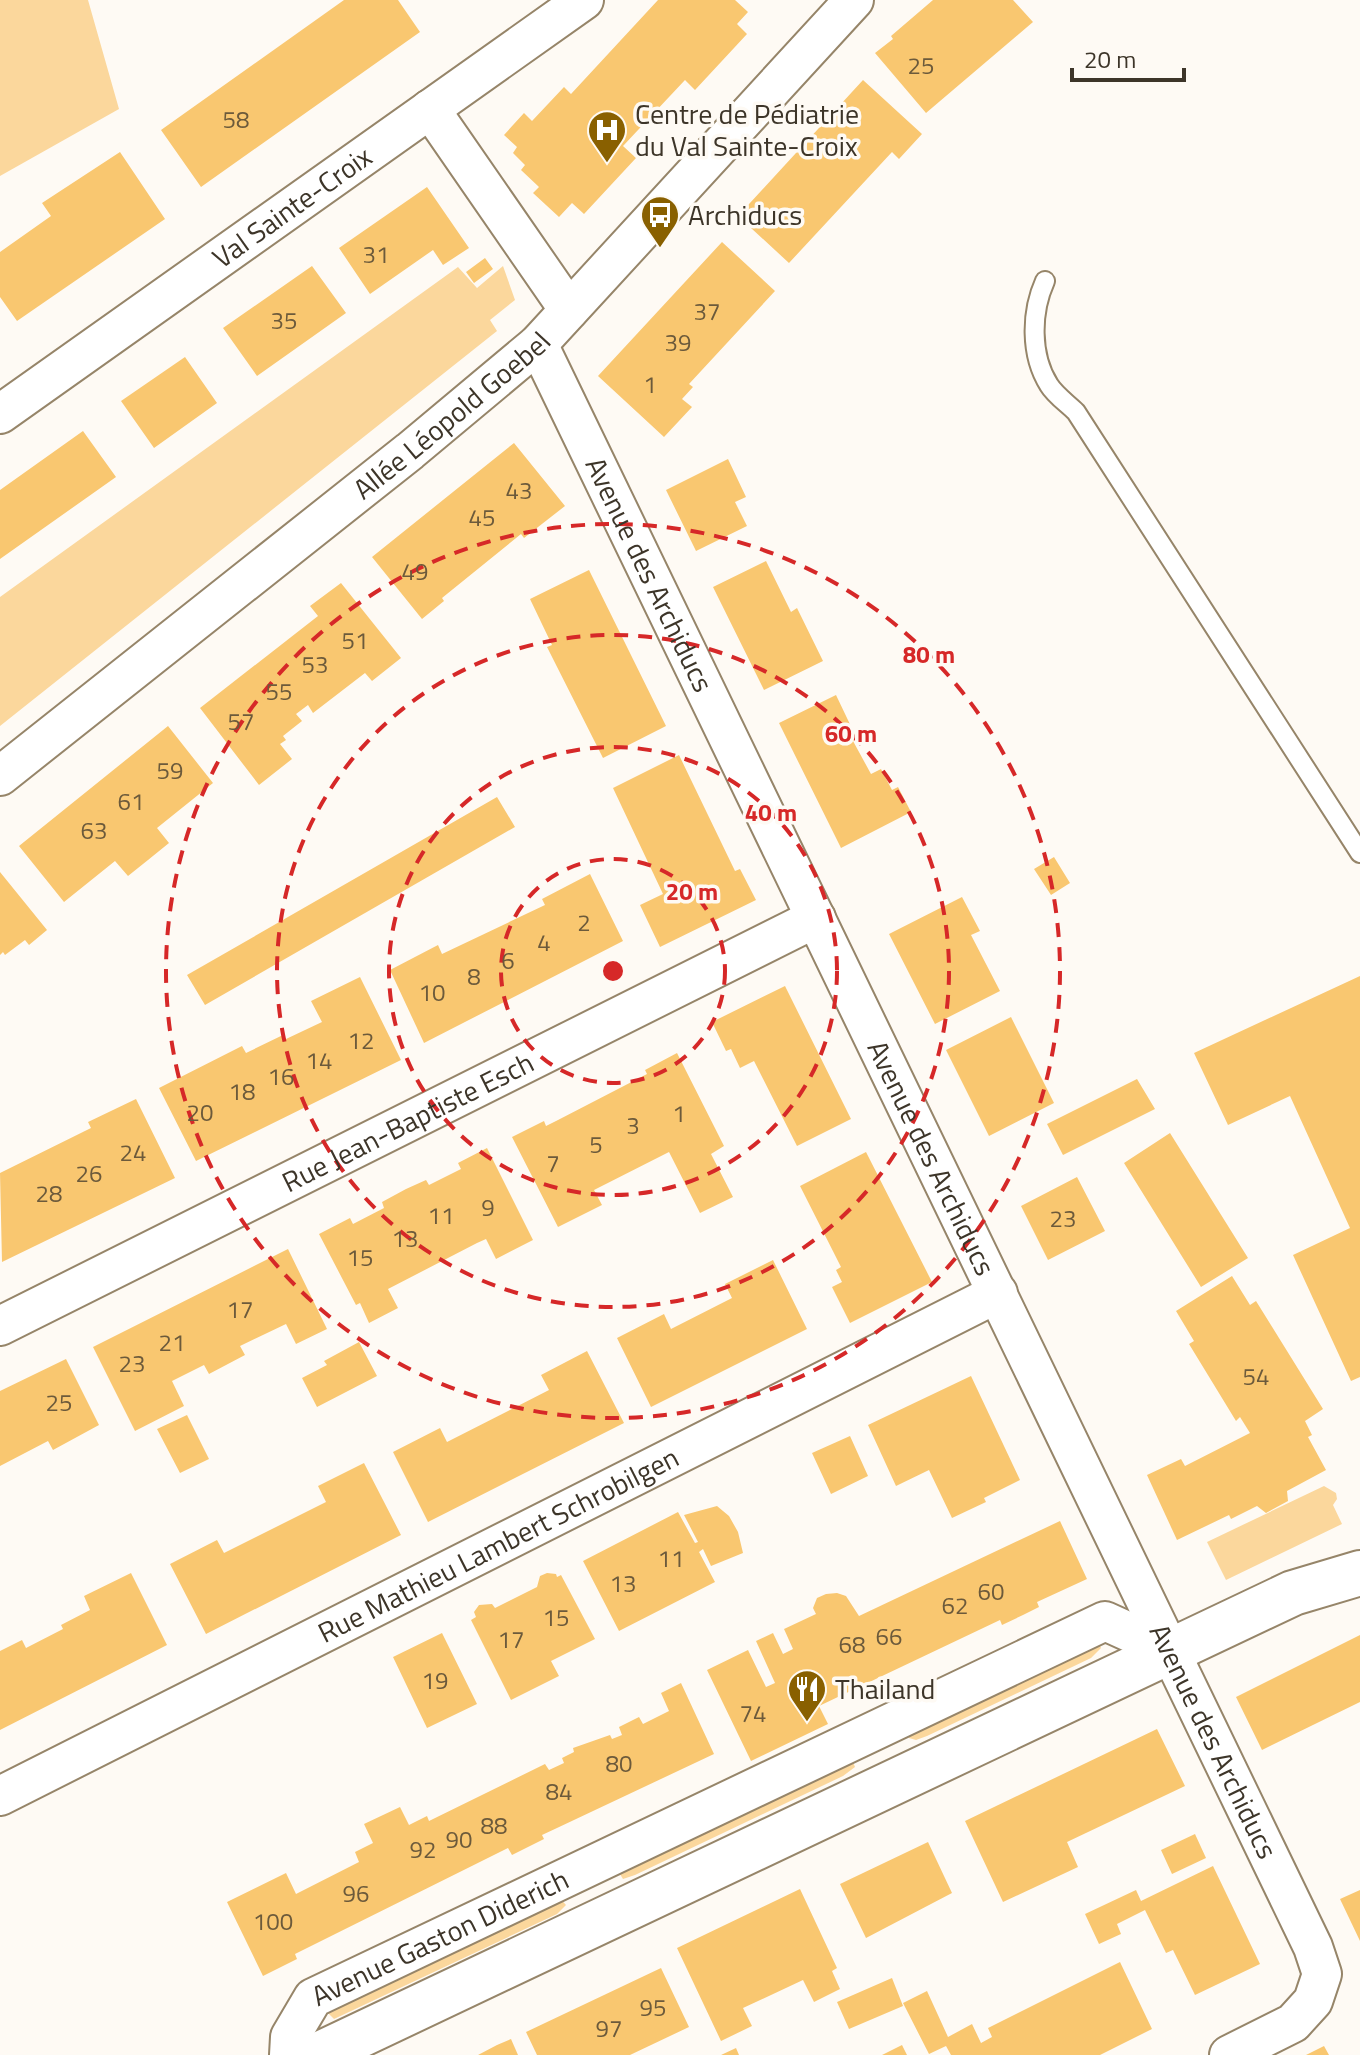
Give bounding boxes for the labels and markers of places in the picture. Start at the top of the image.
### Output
place label: Centre de Pédiatrie du Val Sainte-Croix [635,92,859,167]
hospital icon: Centre de Pédiatrie du Val Sainte-Croix [586,109,628,164]
place label: Archiducs [688,193,802,236]
bus stop icon: Archiducs [639,194,681,249]
centre of rings [599,957,627,985]
place label: Thailand [835,1667,935,1710]
restaurant icon: Thailand [786,1668,828,1723]

